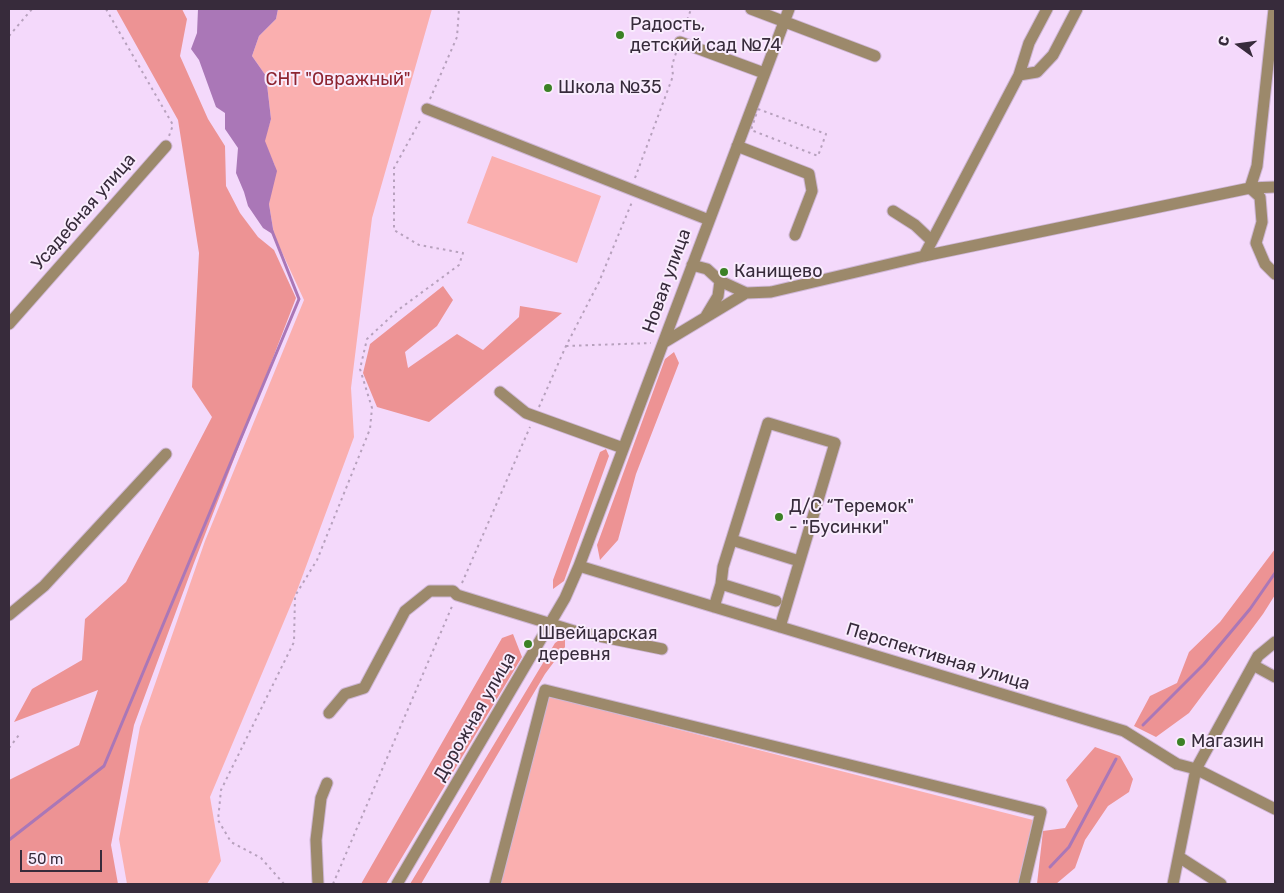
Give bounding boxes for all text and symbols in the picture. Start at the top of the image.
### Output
place label: Радость, детский сад №74 [630,14,781,56]
north arrow [1214,20,1264,70]
marker: Радость, детский сад №74 [614,29,626,41]
text: С [1215,34,1233,48]
park label: СНТ "Овражный" [265,69,411,91]
place label: Школа №35 [558,77,662,99]
marker: Школа №35 [542,82,554,94]
street label: Усадебная улица [27,149,141,275]
street label: Новая улица [638,226,696,336]
place label: Канищево [734,261,823,283]
marker: Канищево [718,266,730,278]
place label: Д/С “Теремок" - "Бусинки" [789,496,914,538]
marker: Д/С “Теремок" - "Бусинки" [773,511,785,523]
street label: Перспективная улица [843,619,1033,695]
place label: Швейцарская деревня [538,623,658,666]
marker: Швейцарская деревня [522,638,534,650]
street label: Дорожная улица [429,649,521,785]
place label: Магазин [1191,731,1264,753]
marker: Магазин [1175,736,1187,748]
scale bar [22,840,105,872]
text: 50 m [28,850,63,868]

